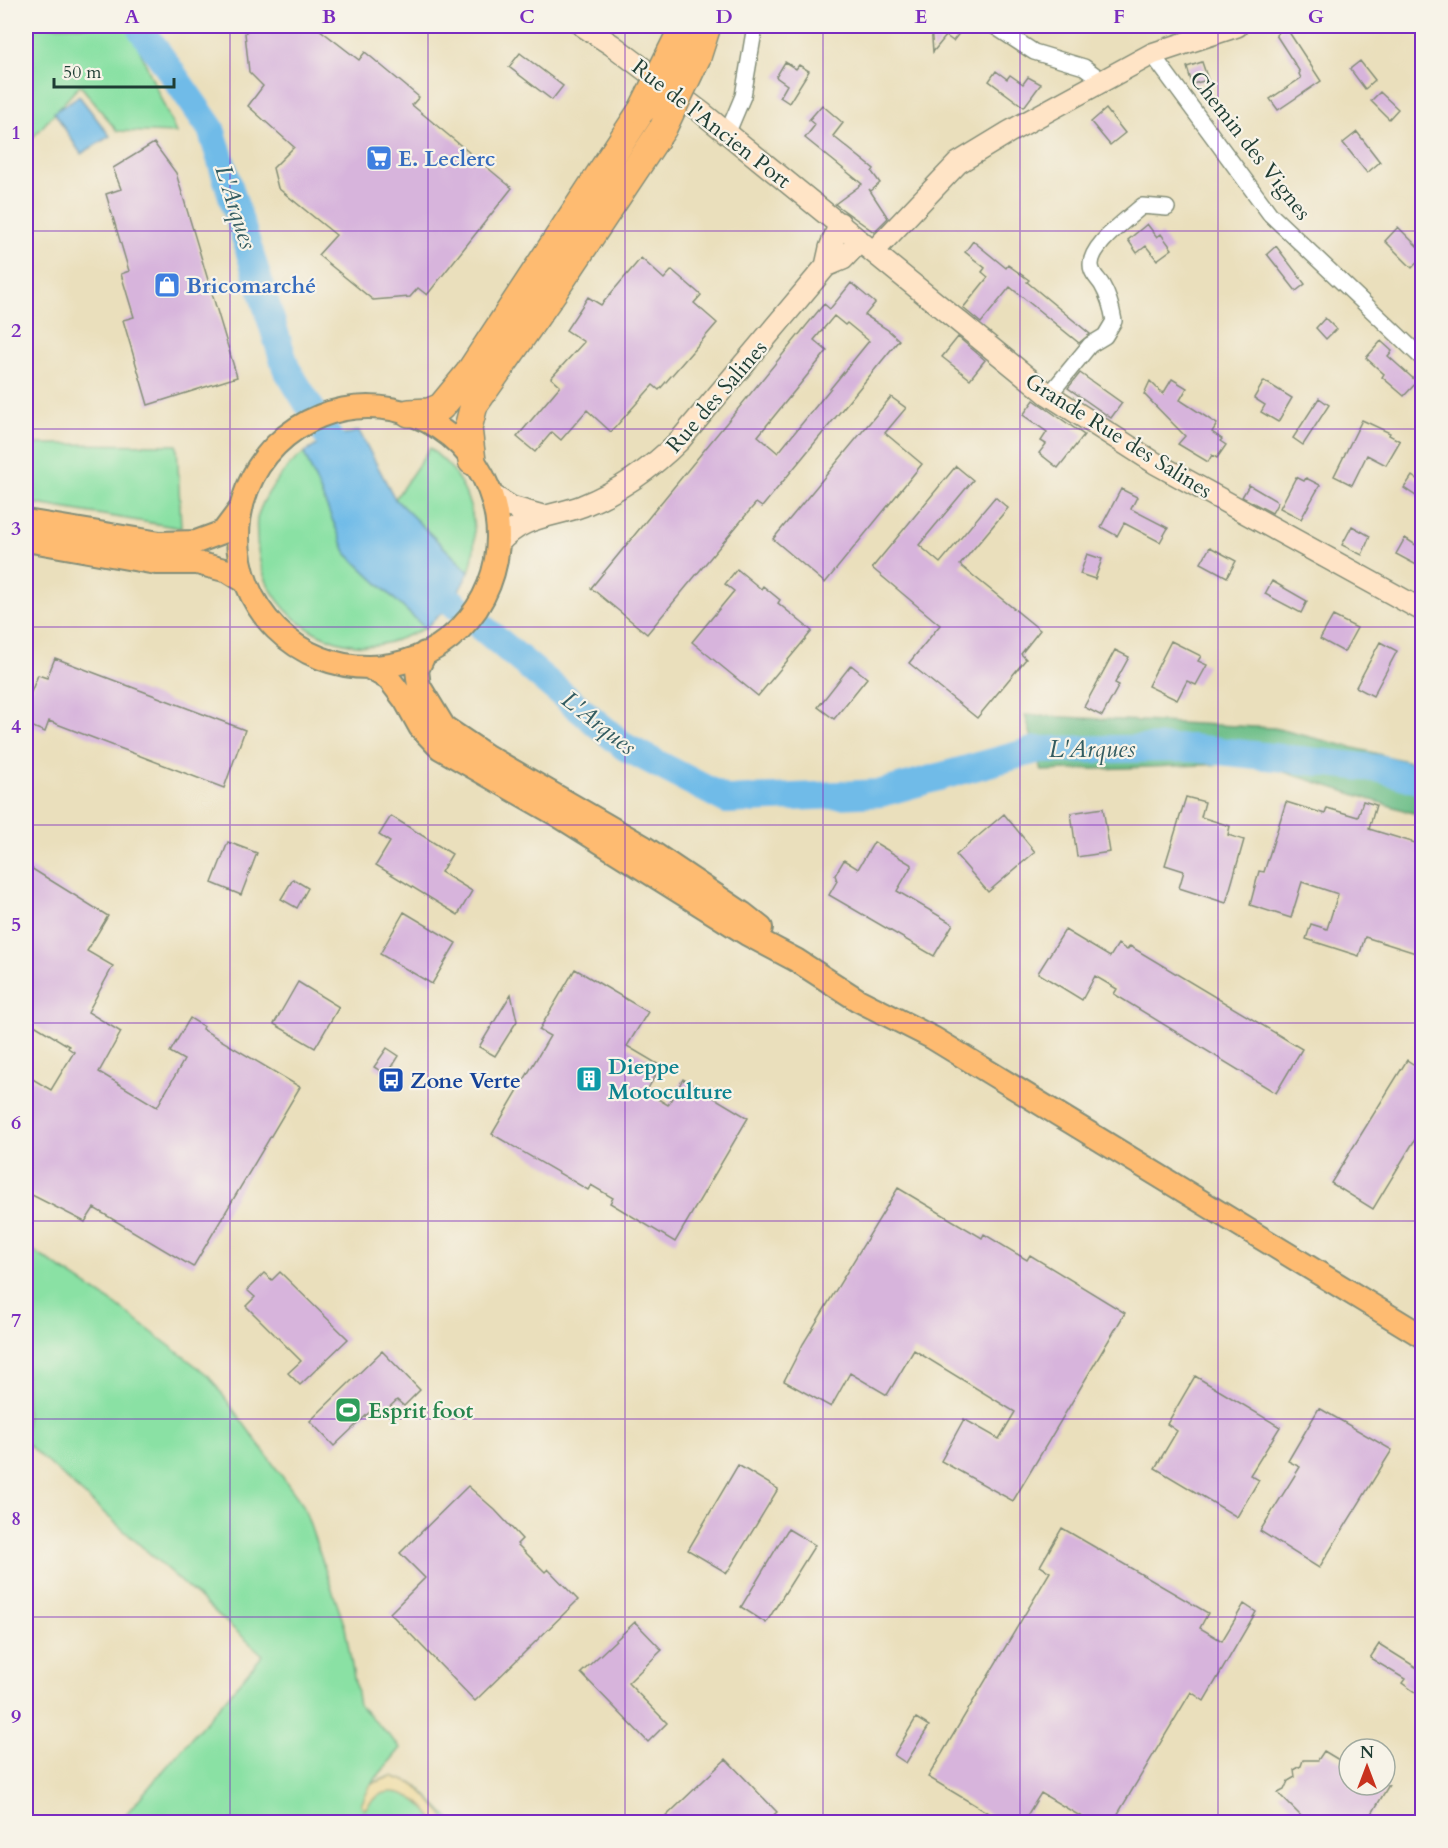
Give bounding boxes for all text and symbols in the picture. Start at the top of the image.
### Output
text: A [124,3,140,30]
text: B [322,3,336,30]
text: C [519,3,535,30]
text: D [715,3,733,30]
text: E [915,3,927,30]
text: F [1113,3,1125,30]
text: G [1308,3,1324,30]
scale bar [54,51,174,89]
street label: Rue de l'Ancien Port [626,52,797,195]
text: 50 m [63,60,102,85]
street label: Chemin des Vignes [1182,65,1318,226]
text: 1 [11,119,21,146]
supermarket icon: E. Leclerc [364,143,394,173]
place label: E. Leclerc [398,144,495,174]
water label: L'Arques [206,161,265,253]
shop icon: Bricomarché [152,270,182,300]
place label: Bricomarché [186,271,316,301]
text: 2 [11,317,21,344]
street label: Rue des Salines [659,334,774,459]
street label: Grande Rue des Salines [1019,366,1218,506]
text: 3 [11,515,21,542]
water label: L'Arques [554,684,643,763]
text: 4 [11,713,21,740]
water label: L'Arques [1049,733,1135,766]
text: 5 [11,911,21,938]
place label: Dieppe Motoculture [608,1052,733,1107]
building icon: Dieppe Motoculture [574,1064,604,1094]
bus stop icon: Zone Verte [376,1065,406,1095]
place label: Zone Verte [410,1066,521,1096]
text: 6 [11,1109,21,1136]
text: 7 [11,1307,21,1334]
sports icon: Esprit foot [333,1395,363,1425]
place label: Esprit foot [368,1396,473,1426]
text: 8 [11,1505,21,1532]
text: 9 [11,1703,21,1730]
north arrow [1337,1737,1397,1797]
text: N [1360,1742,1374,1764]

